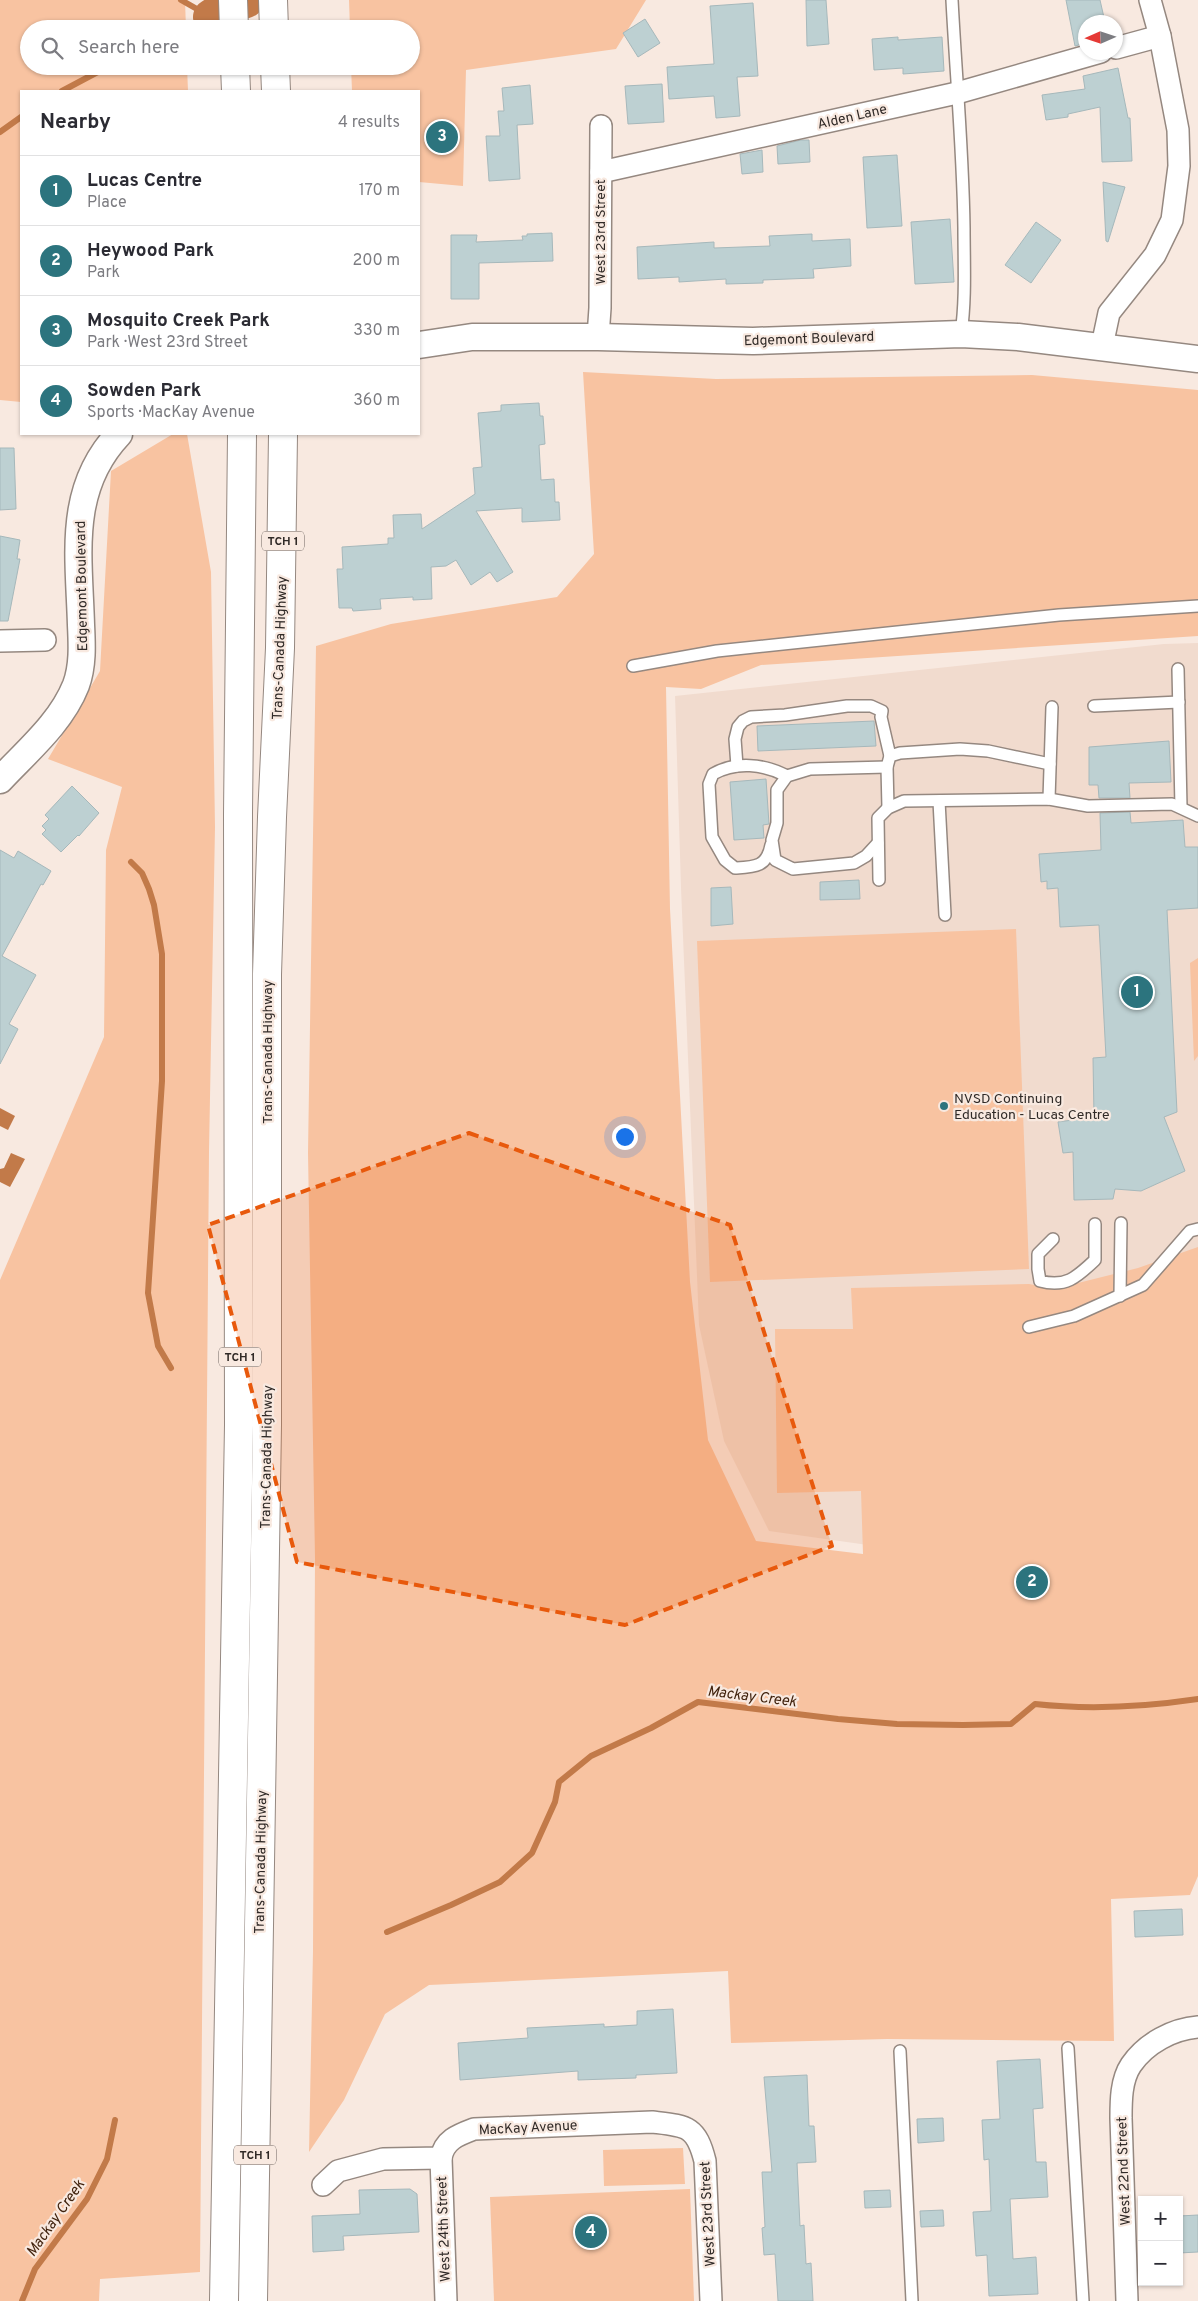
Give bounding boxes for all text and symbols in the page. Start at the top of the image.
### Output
north arrow [1078,15,1123,60]
search box [20,20,420,75]
icon: search [38,34,66,62]
text: Search here [78,36,180,60]
street label: Alden Lane [816,101,889,134]
text: Nearby [40,109,111,136]
text: 4 results [338,113,400,133]
pin: 3 [426,118,458,156]
text: Lucas Centre [87,169,202,193]
street label: West 23rd Street [593,179,610,285]
text: 1 [53,181,59,201]
text: 170 m [359,181,400,201]
text: Place [87,193,127,213]
text: Heywood Park [87,239,214,263]
text: 2 [51,251,61,271]
text: 200 m [352,251,400,271]
text: Park [87,263,120,283]
text: Mosquito Creek Park [87,309,270,333]
text: 3 [51,321,61,341]
text: 330 m [353,321,400,341]
street label: Edgemont Boulevard [743,329,875,350]
text: Park · West 23rd Street [87,333,248,353]
text: Sowden Park [87,379,201,403]
text: 4 [51,391,61,411]
text: 360 m [353,391,400,411]
text: Sports · MacKay Avenue [87,403,255,423]
street label: Edgemont Boulevard [73,521,92,651]
road number: TCH 1 [262,532,304,550]
street label: Trans-Canada Highway [269,576,292,720]
pin: 1 [1121,973,1153,1011]
street label: Trans-Canada Highway [260,980,277,1124]
place label: NVSD Continuing Education - Lucas Centre [954,1091,1110,1124]
marker: NVSD Continuing Education - Lucas Centre [938,1100,950,1112]
your location [612,1124,638,1150]
road number: TCH 1 [219,1348,261,1366]
street label: Trans-Canada Highway [258,1385,277,1529]
pin: 2 [1016,1563,1048,1601]
water label: Mackay Creek [706,1683,798,1712]
street label: Trans-Canada Highway [252,1790,271,1934]
street label: West 22nd Street [1114,2116,1135,2226]
street label: MacKay Avenue [478,2117,578,2140]
road number: TCH 1 [234,2146,276,2164]
street label: West 23rd Street [697,2161,720,2267]
water label: Mackay Creek [23,2176,90,2261]
street label: West 24th Street [434,2176,455,2282]
map controls [1138,2196,1183,2286]
button: + [1138,2196,1183,2241]
pin: 4 [575,2213,607,2251]
button: − [1138,2241,1183,2286]

